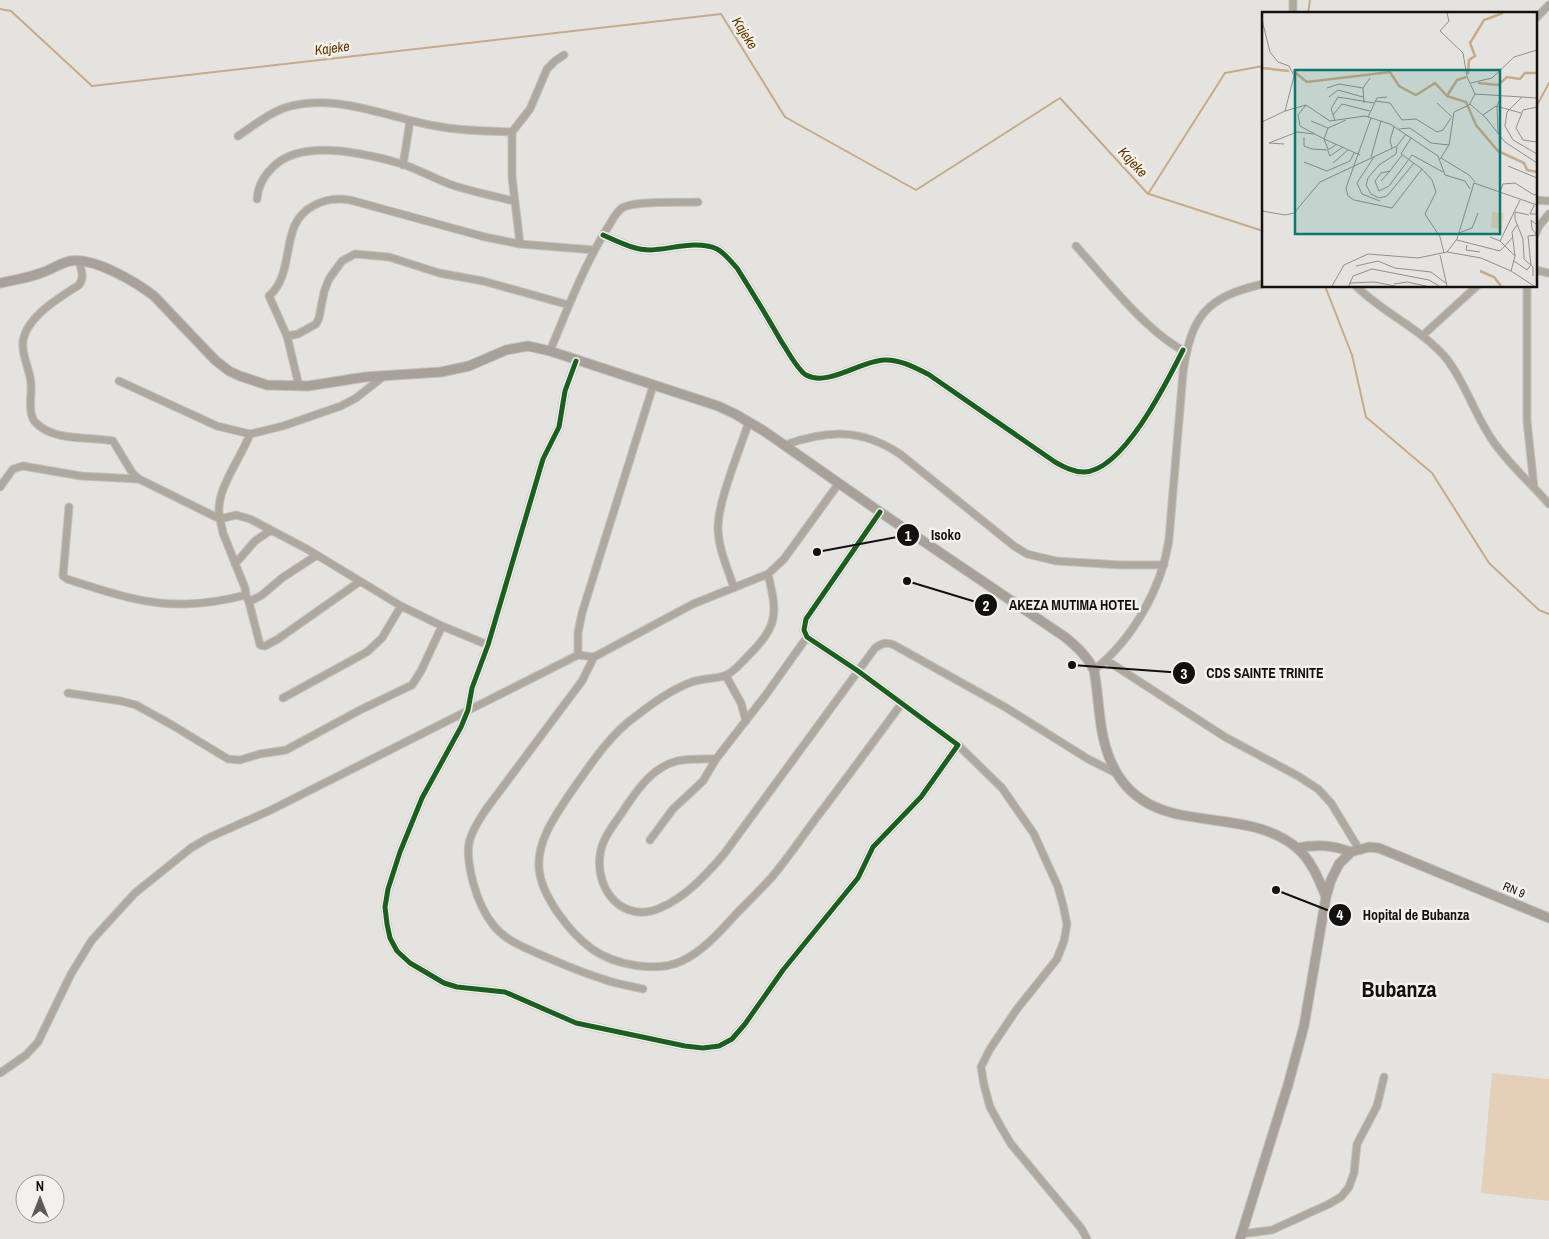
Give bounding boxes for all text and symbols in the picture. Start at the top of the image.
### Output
inset map [1262,12,1536,288]
water label: Kajeke [728,13,762,53]
water label: Kajeke [313,37,351,59]
water label: Kajeke [1114,143,1152,181]
callout: Isoko [896,521,971,550]
text: 1 [905,525,912,546]
text: Isoko [931,526,961,544]
callout: AKEZA MUTIMA HOTEL [974,591,1149,620]
text: 2 [983,595,990,616]
text: AKEZA MUTIMA HOTEL [1009,596,1139,614]
callout: CDS SAINTE TRINITE [1171,659,1333,688]
text: 3 [1181,663,1188,684]
text: CDS SAINTE TRINITE [1206,664,1324,682]
street label: RN 9 [1501,878,1527,902]
callout: Hopital de Bubanza [1328,900,1479,929]
text: 4 [1337,904,1344,925]
text: Hopital de Bubanza [1363,906,1470,924]
district label: Bubanza [1361,974,1437,1004]
north arrow [15,1174,65,1224]
text: N [36,1177,44,1195]

